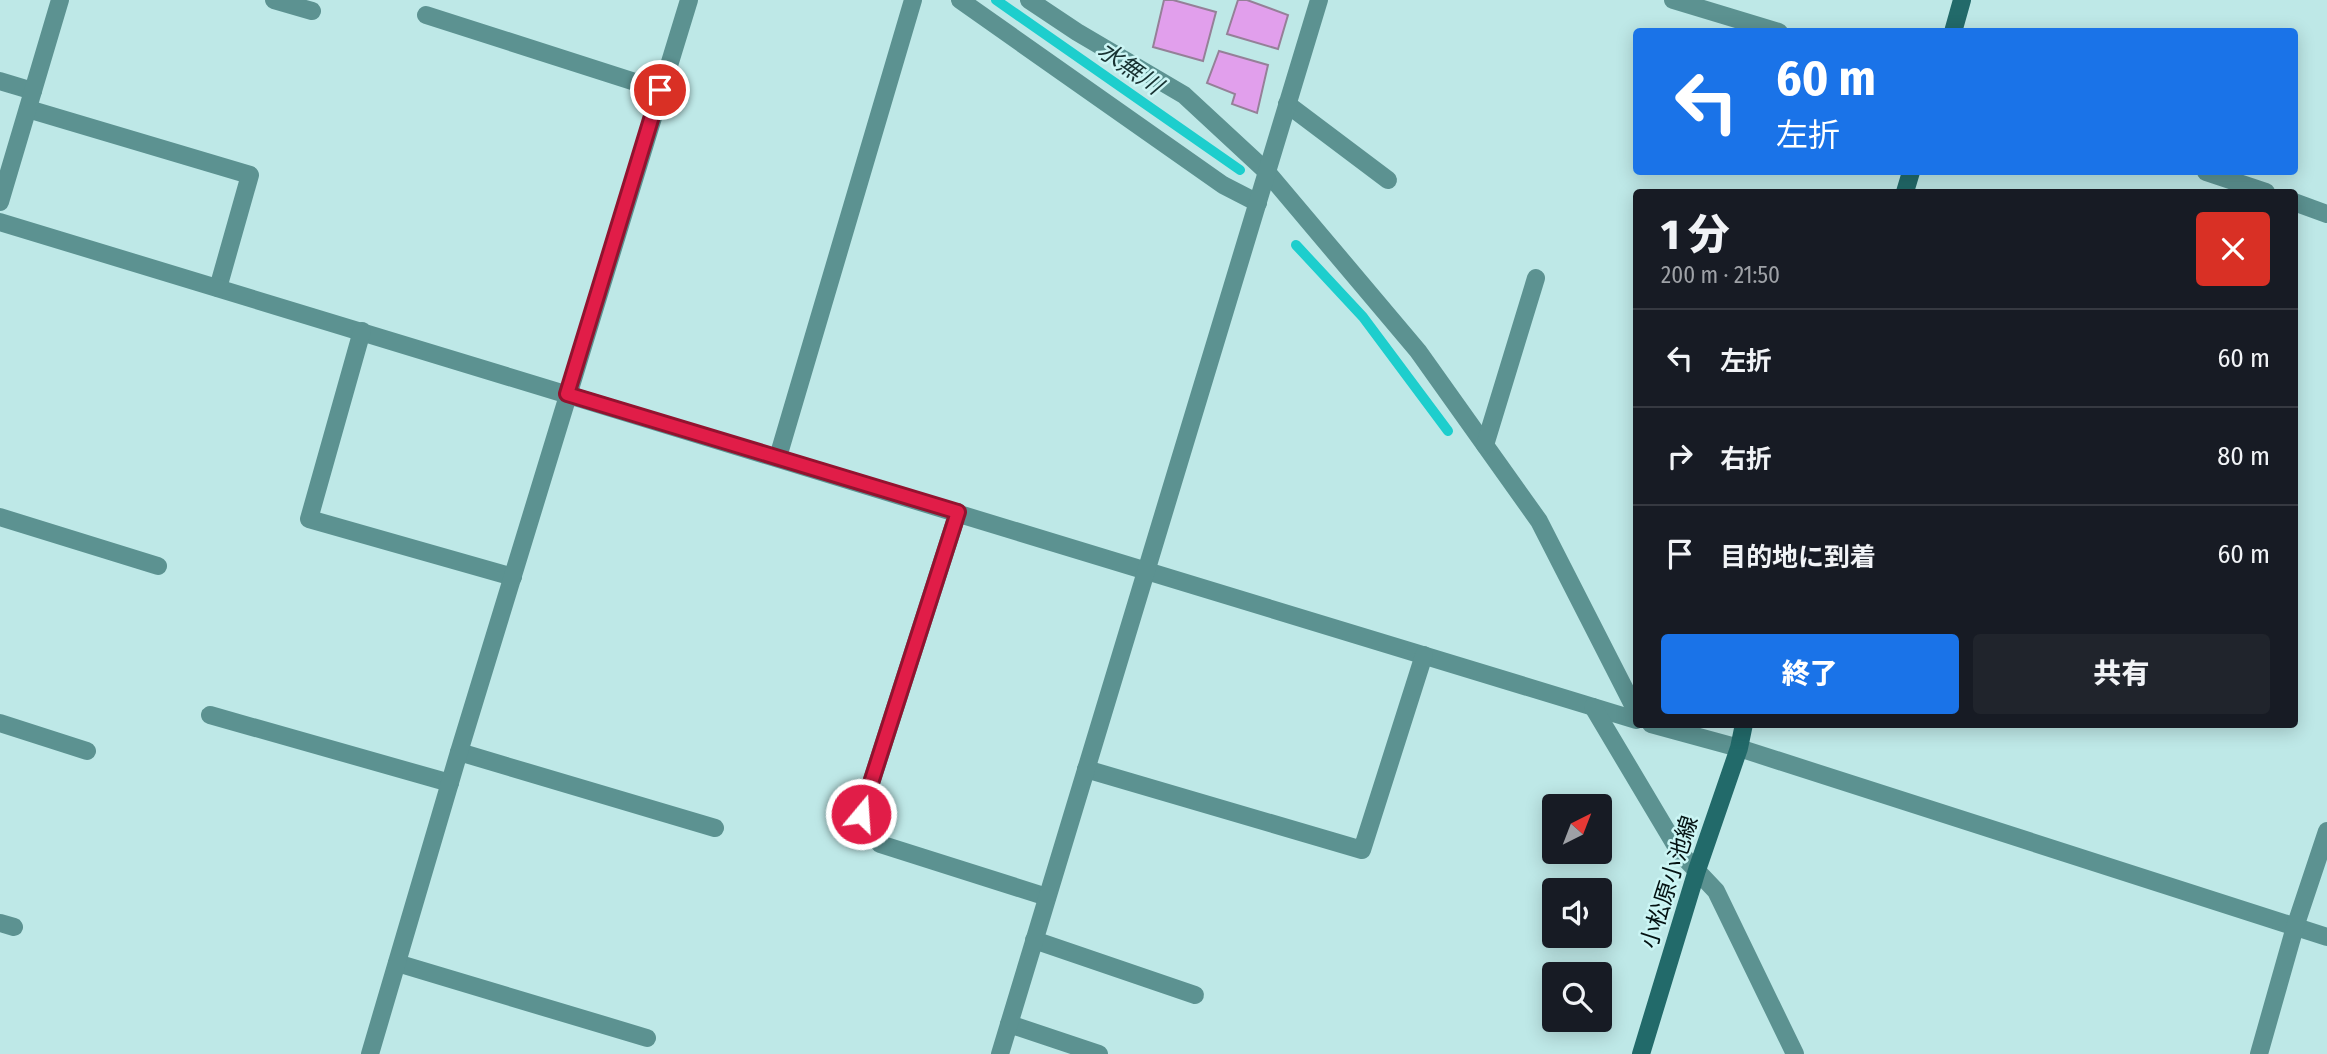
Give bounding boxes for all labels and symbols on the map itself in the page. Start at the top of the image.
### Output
water label: 水無川 [1092,36,1170,102]
pin [630,60,690,120]
position arrow [824,777,898,851]
north arrow [1542,794,1612,864]
street label: 小松原小池線 [1634,812,1704,952]

